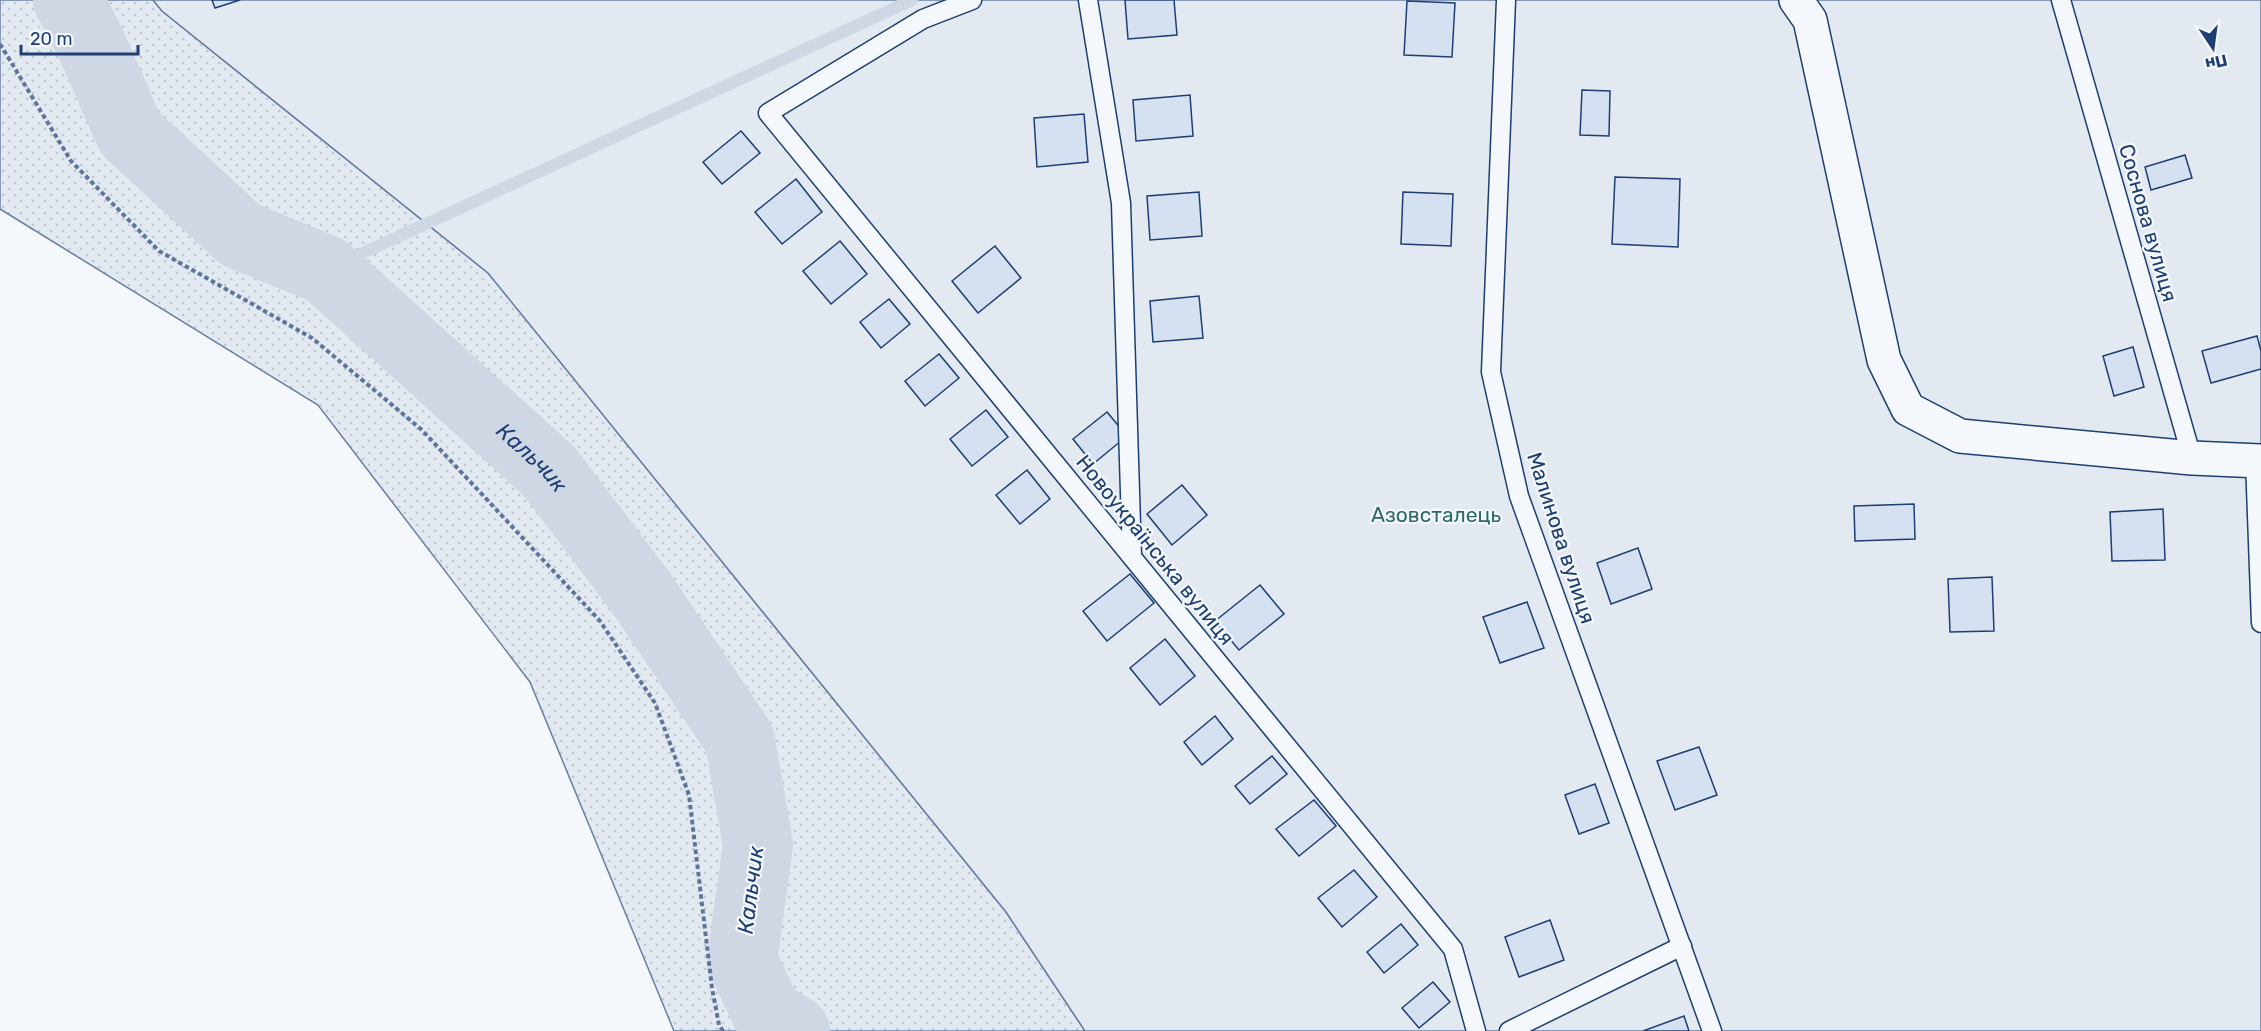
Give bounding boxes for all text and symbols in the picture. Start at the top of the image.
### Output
scale bar [21,18,138,56]
north arrow [2183,18,2243,78]
text: 20 m [30,28,72,50]
text: Пн [2203,50,2229,74]
street label: Соснова вулиця [2114,141,2183,305]
water label: Кальчик [491,417,573,498]
street label: Малинова вулиця [1522,449,1601,627]
street label: Новоукраїнська вулиця [1071,450,1240,650]
park label: Азовсталець [1371,502,1501,527]
water label: Кальчик [732,844,769,935]

